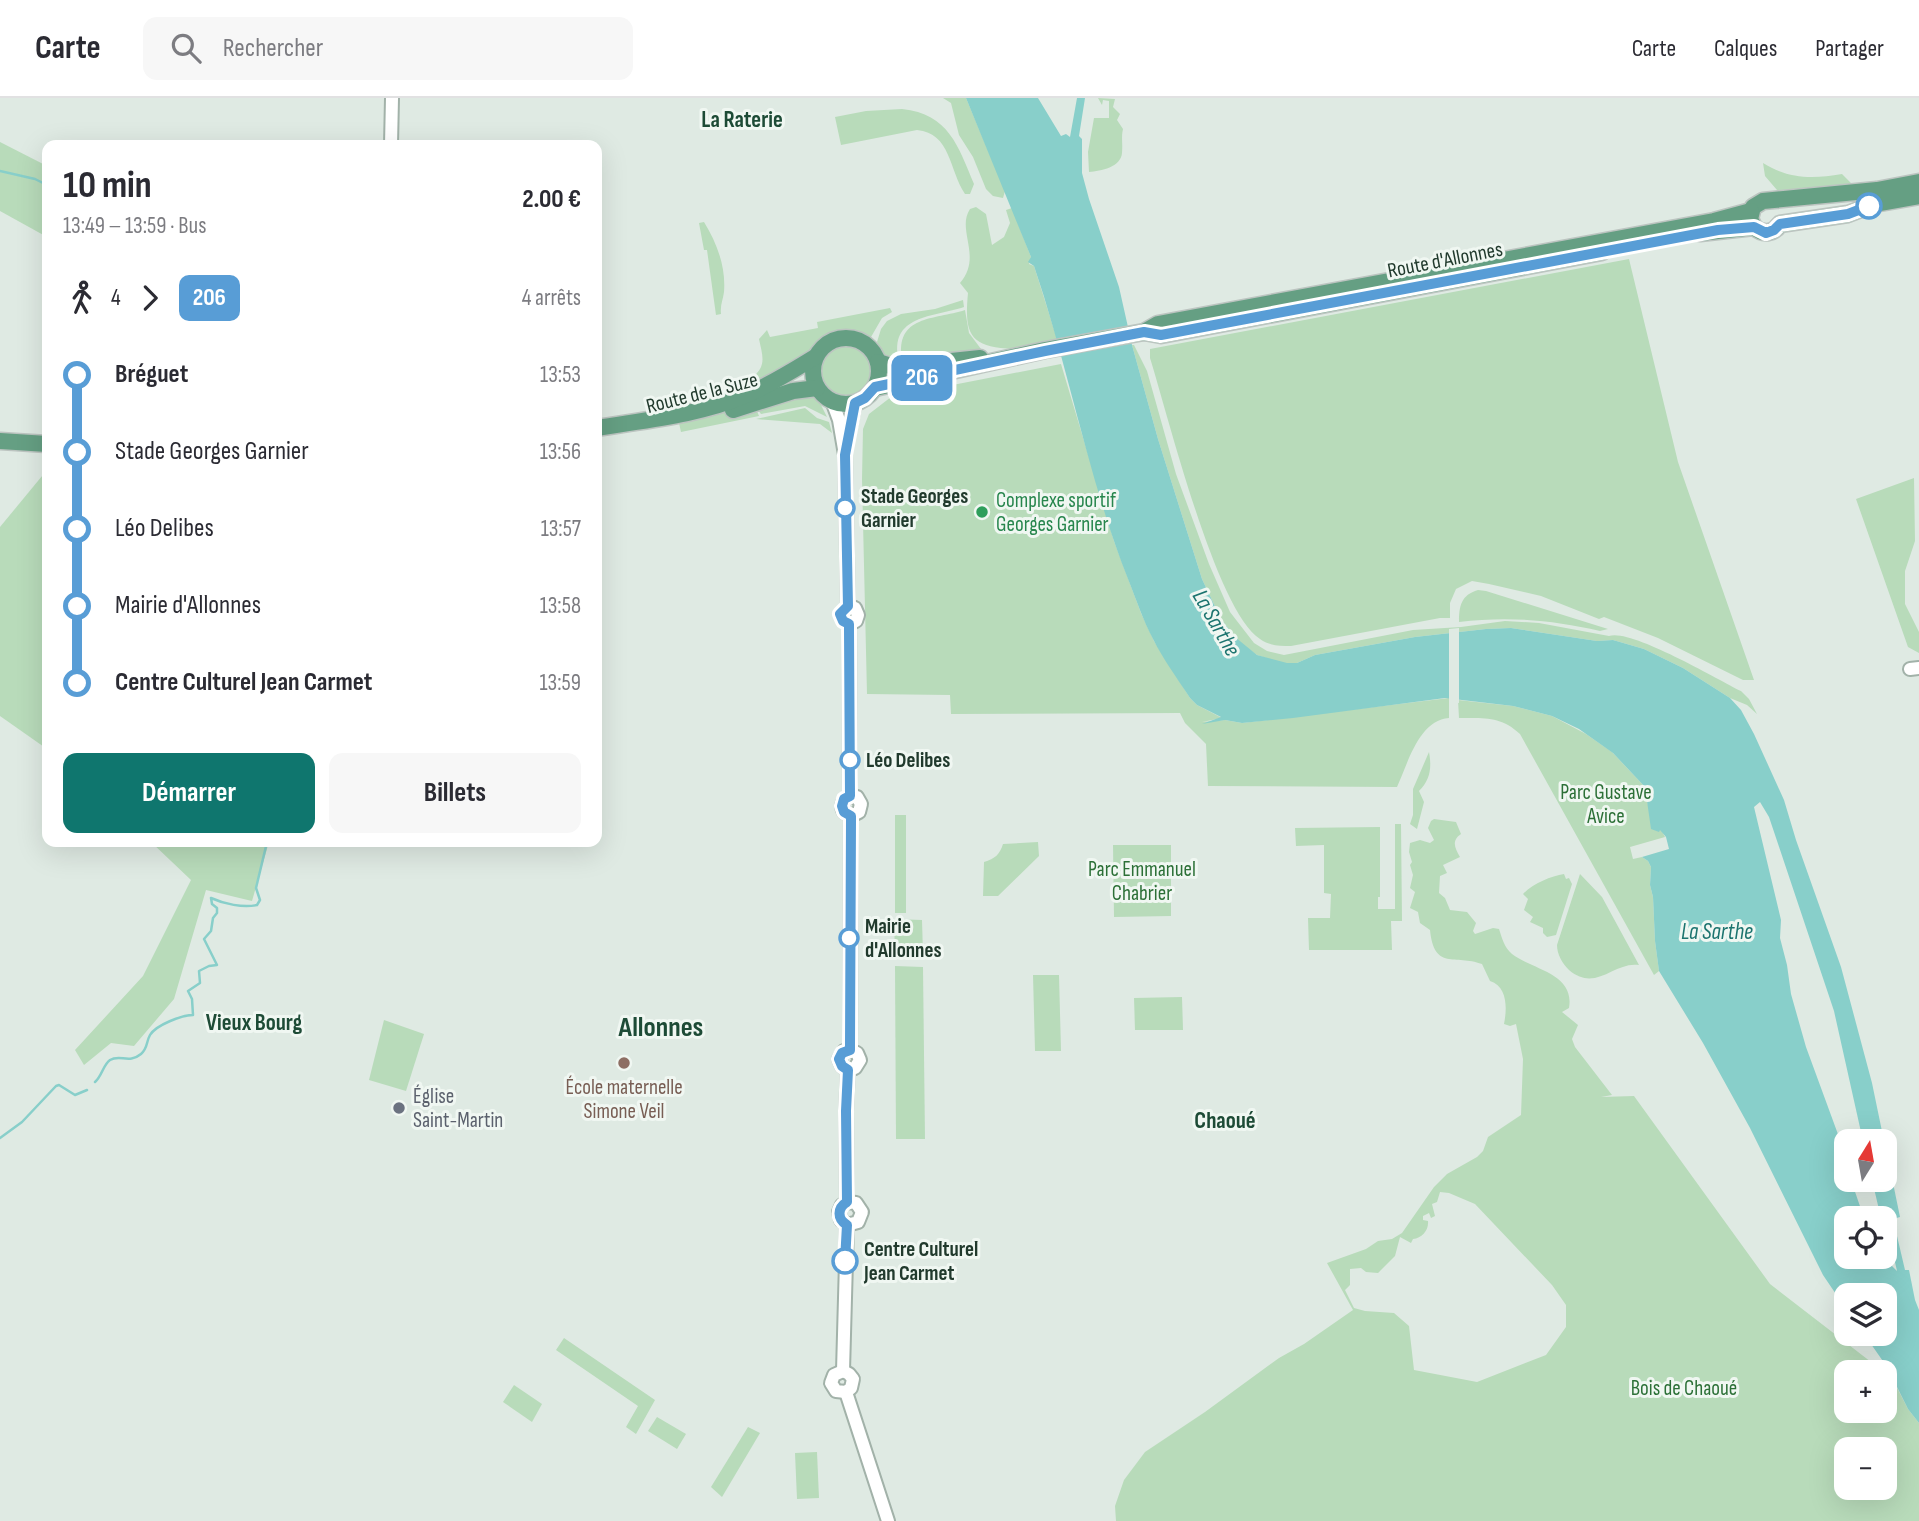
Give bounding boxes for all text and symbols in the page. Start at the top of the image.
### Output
search box [143,17,633,80]
text: Carte [35,28,101,68]
icon: search [167,29,205,67]
text: Rechercher [223,33,323,64]
text: Carte [1632,34,1676,63]
text: Calques [1714,34,1777,63]
text: Partager [1815,34,1884,63]
district label: La Raterie [701,106,783,134]
text: 10 min [63,163,152,208]
text: 2.00 € [522,184,581,215]
unlabelled marker [1856,193,1882,219]
text: 13:49 – 13:59 · Bus [63,212,206,240]
street label: Route d'Allonnes [1385,237,1505,283]
icon: walk [63,279,101,317]
icon: forward [131,279,169,317]
text: 206 [193,283,226,312]
text: 4 [111,284,121,312]
text: 4 arrêts [522,284,581,312]
line badge: 206 [882,355,962,401]
text: Bréguet [115,359,188,390]
text: 13:53 [540,361,581,389]
text: 206 [905,363,939,392]
street label: Route de la Suze [644,367,760,419]
text: Stade Georges Garnier [115,436,309,467]
text: 13:56 [540,438,581,466]
place label: Stade Georges Garnier [861,484,968,533]
place label: Complexe sportif Georges Garnier [996,488,1117,537]
marker: Stade Georges Garnier [835,498,855,518]
marker: Complexe sportif Georges Garnier [974,504,990,520]
text: Léo Delibes [115,513,214,544]
text: 13:57 [541,515,581,543]
water label: La Sarthe [1186,585,1246,661]
text: Mairie d'Allonnes [115,590,261,621]
text: 13:58 [540,592,581,620]
text: Centre Culturel Jean Carmet [115,667,372,698]
text: 13:59 [540,669,581,697]
place label: Léo Delibes [866,748,950,773]
marker: Léo Delibes [840,750,860,770]
button: Démarrer [63,753,315,833]
button: Billets [329,753,581,833]
park label: Parc Gustave Avice [1560,780,1652,829]
park label: Parc Emmanuel Chabrier [1088,857,1196,906]
place label: Mairie d'Allonnes [865,914,942,963]
water label: La Sarthe [1681,918,1753,946]
marker: Mairie d'Allonnes [839,928,859,948]
district label: Vieux Bourg [206,1009,302,1037]
district label: Allonnes [618,1011,703,1044]
marker: École maternelle Simone Veil [616,1055,632,1071]
place label: École maternelle Simone Veil [565,1075,683,1124]
place label: Église Saint-Martin [413,1084,503,1133]
marker: Église Saint-Martin [391,1100,407,1116]
district label: Chaoué [1194,1107,1256,1135]
north arrow [1834,1129,1897,1192]
map controls [1834,1129,1897,1500]
button: locate [1834,1206,1897,1269]
place label: Centre Culturel Jean Carmet [863,1237,978,1286]
marker: Centre Culturel Jean Carmet [832,1248,858,1274]
button: layers [1834,1283,1897,1346]
button: + [1834,1360,1897,1423]
park label: Bois de Chaoué [1631,1376,1737,1401]
button: − [1834,1437,1897,1500]

